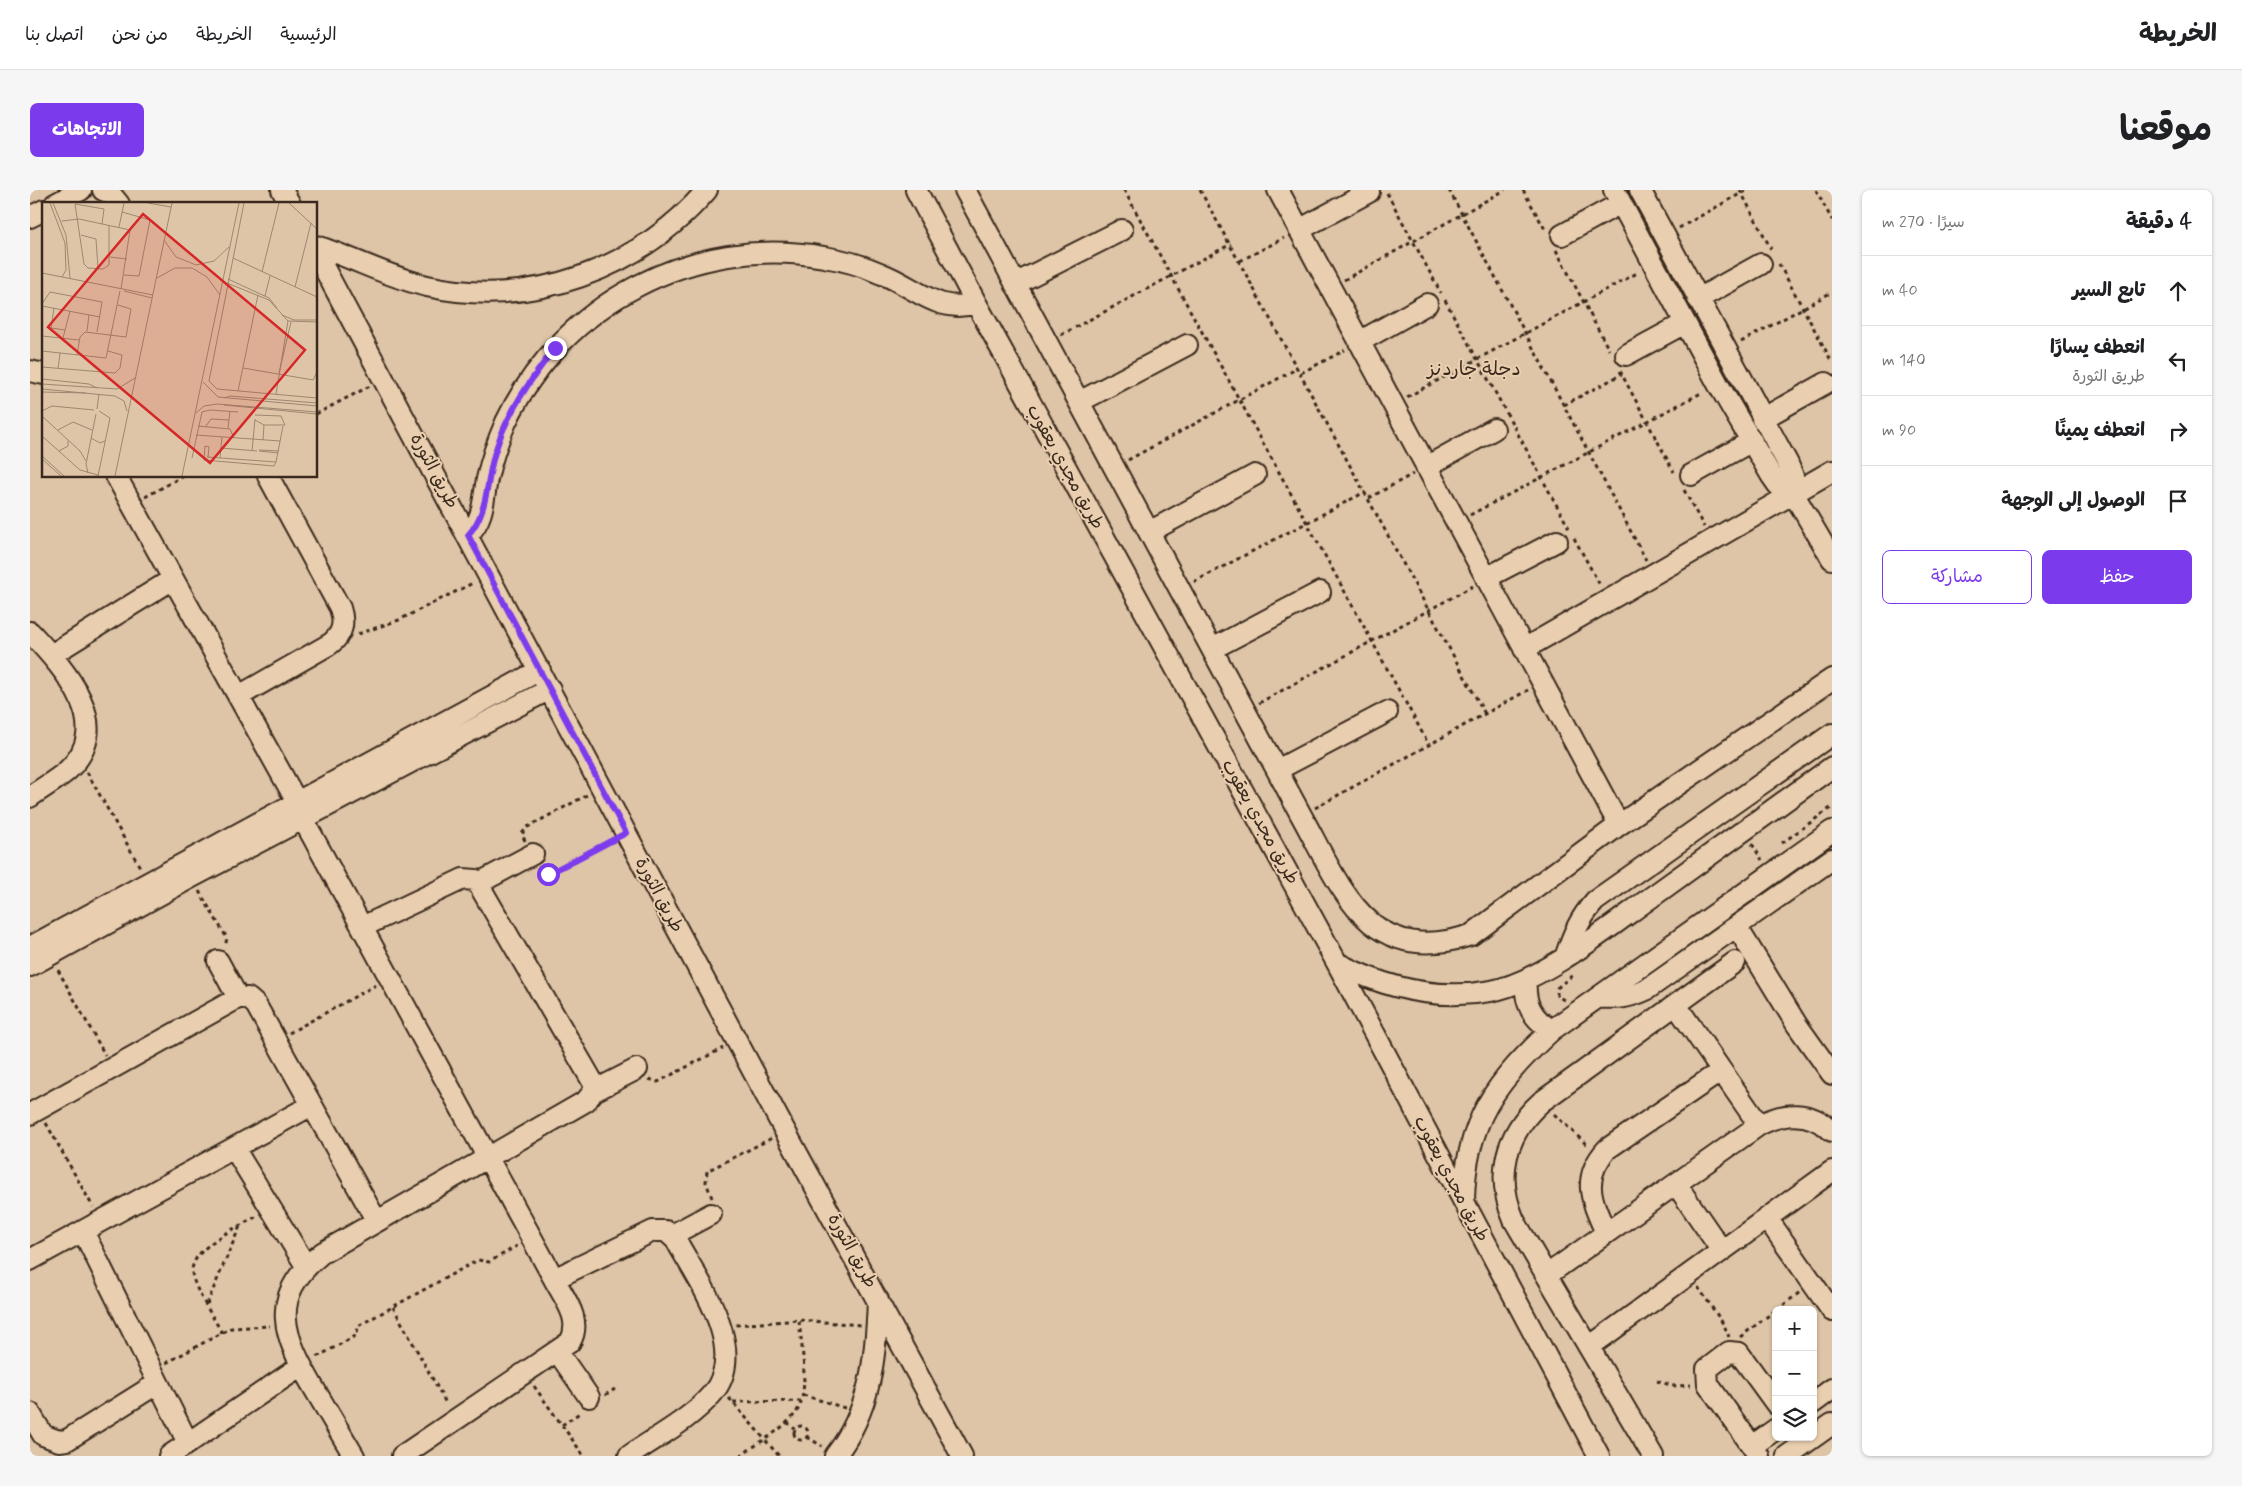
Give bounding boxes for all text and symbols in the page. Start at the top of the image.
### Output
text: الخريطة [2139,19,2217,50]
text: اتصل بنا [25,23,84,47]
text: من نحن [112,23,168,47]
text: الخريطة [196,23,252,47]
text: الرئيسية [280,23,337,47]
button: الاتجاهات [30,103,144,157]
text: موقعنا [2119,107,2212,153]
inset map [42,202,318,478]
text: 4 دقيقة [2126,208,2192,236]
text: سيرًا · 270 m [1882,212,1965,233]
icon: ahead [2164,277,2192,305]
text: تابع السير [2072,278,2145,303]
text: 40 m [1882,280,1918,301]
text: انعطف يسارًا [2050,335,2145,360]
route end [544,337,567,360]
icon: left [2164,347,2192,375]
text: 140 m [1882,350,1926,371]
district label: دجلة جاردنز [1425,357,1521,382]
text: طريق الثورة [2072,366,2145,387]
street label: طريق مجدي يعقوب [1021,400,1109,534]
icon: right [2164,417,2192,445]
text: انعطف يمينًا [2055,418,2145,443]
text: 90 m [1882,420,1916,441]
street label: طريق الثورة [404,429,464,513]
icon: arrive [2164,487,2192,515]
text: الوصول إلى الوجهة [2001,488,2145,513]
button: مشاركة [1882,550,2032,604]
button: حفظ [2042,550,2192,604]
street label: طريق مجدي يعقوب [1216,755,1304,889]
street label: طريق الثورة [629,853,689,937]
route start [537,863,560,886]
street label: طريق مجدي يعقوب [1408,1112,1494,1246]
street label: طريق الثورة [822,1209,882,1293]
map controls [1772,1306,1817,1441]
button: + [1772,1306,1817,1351]
button: − [1772,1351,1817,1396]
button: layers [1772,1396,1817,1441]

